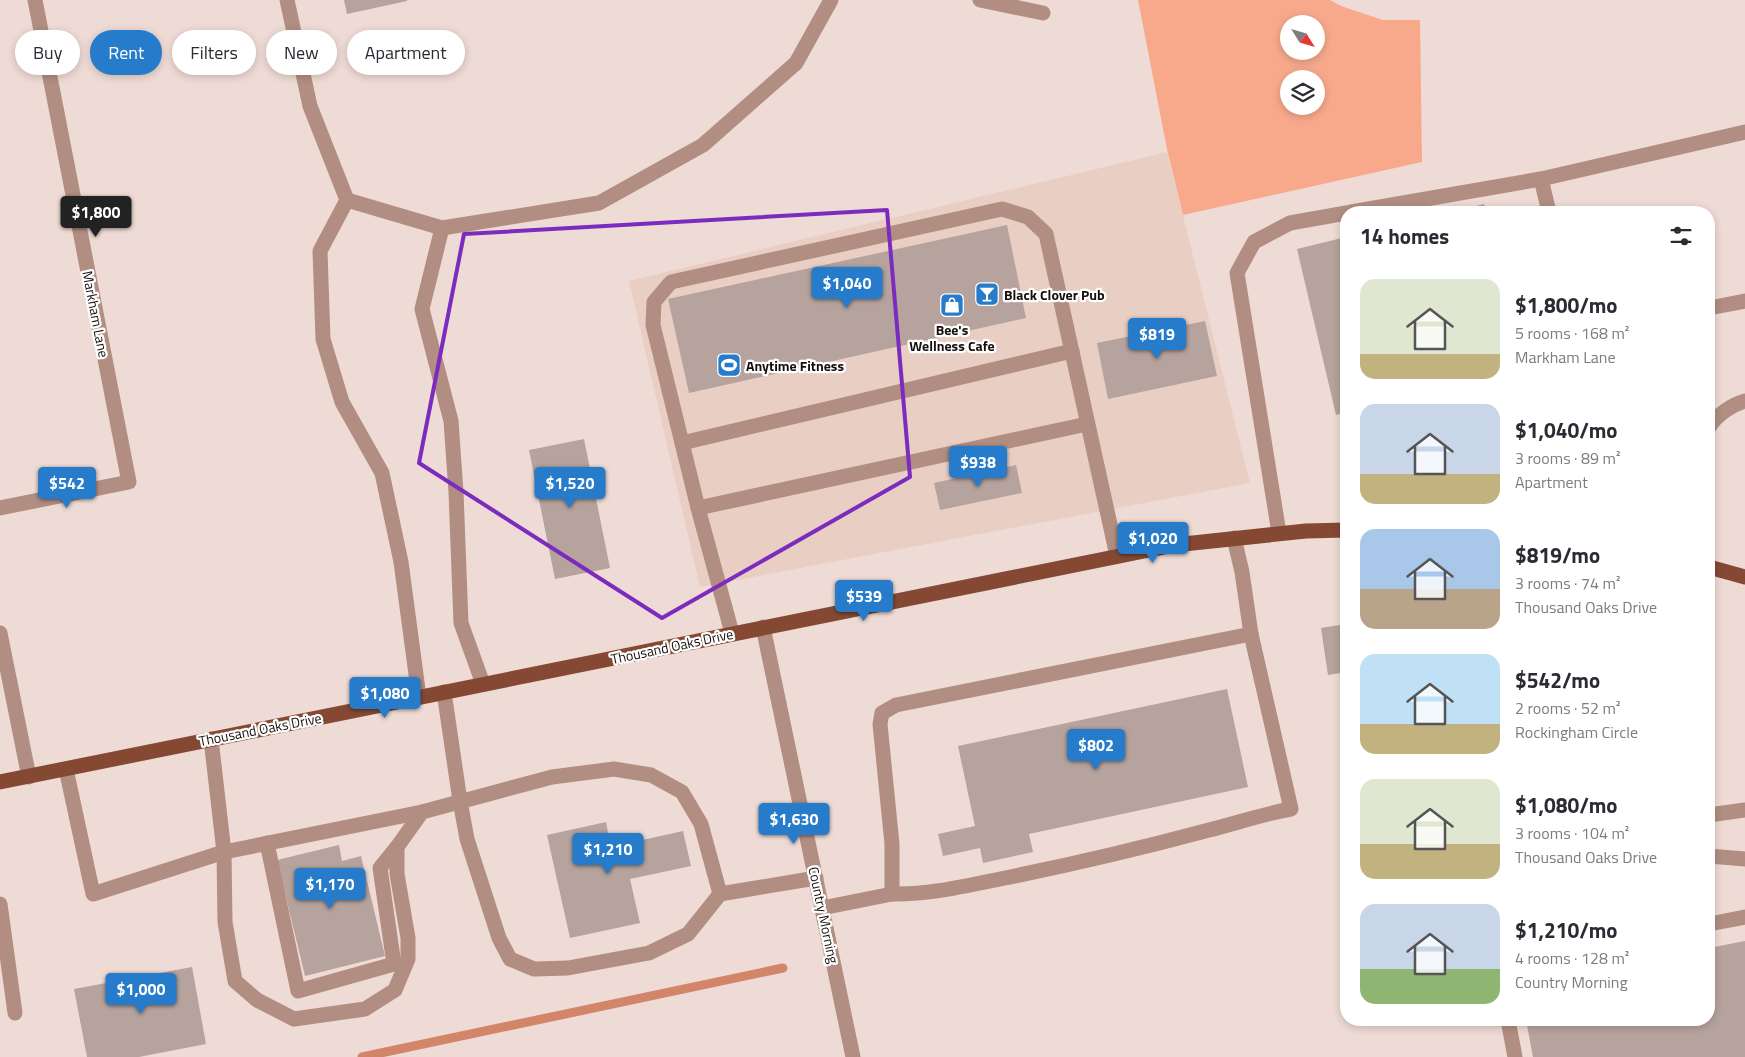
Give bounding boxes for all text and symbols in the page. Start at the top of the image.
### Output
north arrow [1280,15,1325,60]
map controls [1280,15,1325,115]
chip: Buy [15,30,80,75]
chip: Rent [90,30,162,75]
chip: Filters [172,30,256,75]
chip: New [266,30,337,75]
chip: Apartment [347,30,465,75]
button: layers [1280,70,1325,115]
pin: $1,800 [55,196,137,238]
text: $1,800 [71,200,121,224]
text: 14 homes [1360,220,1449,252]
icon: filters [1667,222,1695,250]
pin: $1,040 [806,266,888,309]
street label: Markham Lane [77,269,115,359]
text: $1,040 [822,271,872,295]
bar icon: Black Clover Pub [974,281,1000,307]
place label: Black Clover Pub [1004,284,1105,305]
text: $1,800/mo [1515,289,1617,321]
shop icon: Bee's Wellness Cafe [939,292,965,318]
icon: home [1400,299,1460,359]
pin: $819 [1127,318,1187,360]
place label: Bee's Wellness Cafe [909,319,995,356]
text: 5 rooms · 168 m² [1515,321,1629,345]
text: $819 [1139,322,1175,346]
text: Markham Lane [1515,345,1616,369]
sports icon: Anytime Fitness [716,352,742,378]
place label: Anytime Fitness [746,355,844,376]
text: $1,040/mo [1515,414,1617,446]
icon: home [1400,424,1460,484]
pin: $938 [948,446,1008,488]
text: 3 rooms · 89 m² [1515,446,1620,470]
text: $938 [960,450,996,474]
pin: $542 [37,466,97,509]
pin: $1,520 [529,466,611,509]
text: Apartment [1515,470,1588,494]
text: $542 [49,471,85,495]
text: $1,520 [545,471,595,495]
pin: $1,020 [1112,522,1194,564]
text: $1,020 [1128,526,1178,550]
text: $819/mo [1515,539,1600,571]
icon: home [1400,549,1460,609]
text: 3 rooms · 74 m² [1515,571,1620,595]
pin: $539 [834,580,894,622]
text: $539 [846,584,882,608]
text: Thousand Oaks Drive [1515,595,1657,619]
street label: Thousand Oaks Drive [609,623,735,669]
text: $542/mo [1515,664,1600,696]
icon: home [1400,674,1460,734]
pin: $1,080 [344,676,426,719]
text: $1,080 [360,681,410,705]
text: 2 rooms · 52 m² [1515,696,1620,720]
street label: Thousand Oaks Drive [197,707,323,751]
text: Rockingham Circle [1515,720,1638,744]
pin: $802 [1066,728,1126,771]
text: $802 [1078,733,1114,757]
text: $1,080/mo [1515,789,1617,821]
icon: home [1400,799,1460,859]
pin: $1,630 [753,802,835,845]
text: $1,630 [769,807,819,831]
text: 3 rooms · 104 m² [1515,821,1629,845]
pin: $1,210 [567,832,649,875]
text: $1,210 [583,837,633,861]
text: Thousand Oaks Drive [1515,845,1657,869]
street label: Country Morning [803,865,845,965]
pin: $1,170 [289,868,371,910]
text: $1,170 [305,872,355,896]
text: $1,210/mo [1515,914,1617,946]
icon: home [1400,924,1460,984]
text: 4 rooms · 128 m² [1515,946,1629,970]
text: Country Morning [1515,970,1628,994]
pin: $1,000 [100,972,182,1015]
text: $1,000 [116,977,166,1001]

